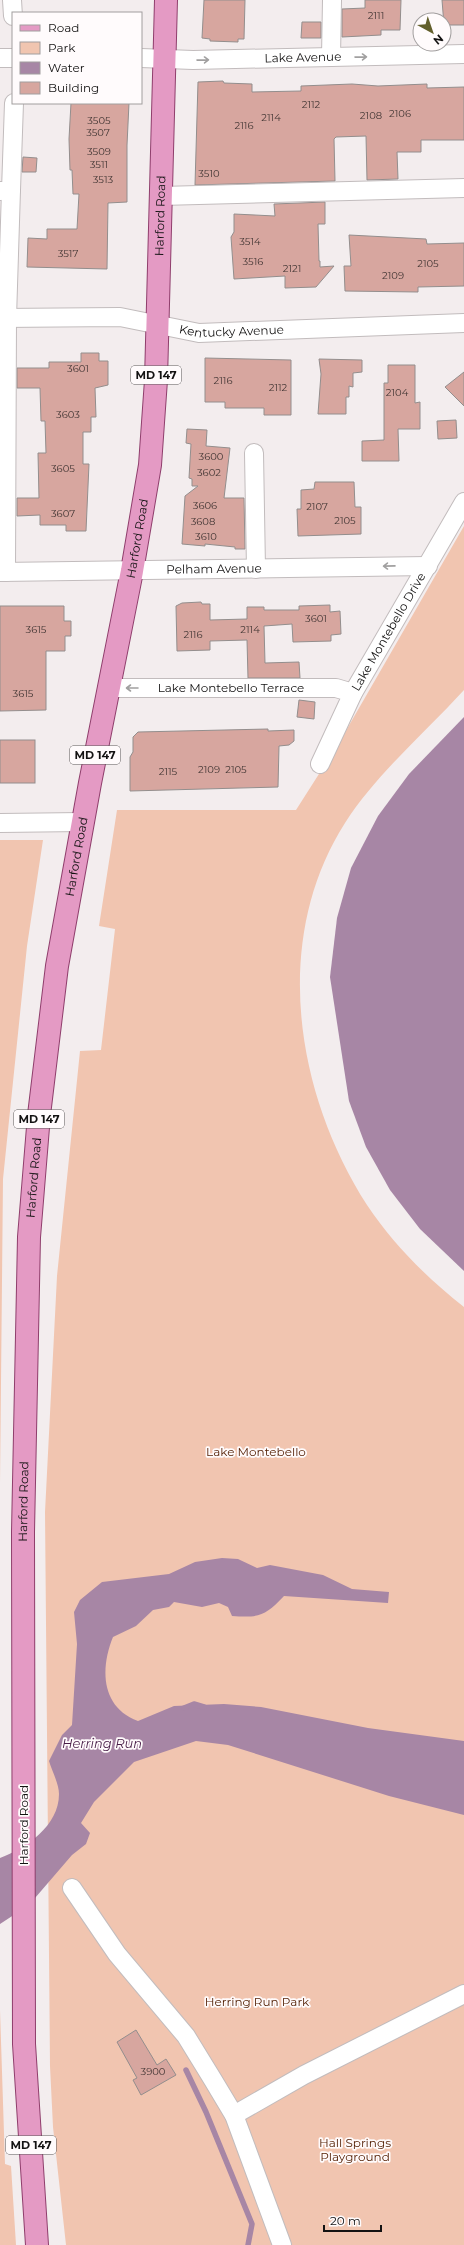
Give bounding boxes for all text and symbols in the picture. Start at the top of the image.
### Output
house number: 2111 [368,9,384,22]
legend [12,12,142,104]
north arrow [412,12,452,52]
text: Road [48,20,79,35]
text: N [431,31,446,48]
text: Park [48,40,76,55]
street label: Lake Avenue [264,49,342,65]
one-way arrow [354,53,367,60]
one-way arrow [196,56,209,64]
text: Water [48,60,85,75]
text: Building [48,80,99,95]
house number: 2112 [302,98,321,111]
house number: 2106 [389,107,411,120]
house number: 2108 [360,109,382,122]
house number: 2114 [261,111,281,124]
house number: 3505 [87,114,111,127]
house number: 2116 [235,119,254,132]
house number: 3507 [86,126,110,139]
house number: 3509 [87,145,111,158]
house number: 3511 [90,158,108,171]
house number: 3510 [198,167,220,180]
house number: 3513 [93,173,114,186]
street label: Harford Road [151,175,168,256]
house number: 3514 [239,235,261,248]
house number: 3517 [58,247,78,260]
house number: 3516 [243,255,263,268]
house number: 2105 [417,257,439,270]
house number: 2121 [283,262,301,275]
house number: 2109 [382,269,404,282]
street label: Kentucky Avenue [178,321,284,341]
house number: 3601 [67,362,89,375]
road number: MD 147 [131,366,181,384]
house number: 2116 [214,374,233,387]
house number: 2112 [269,381,288,394]
house number: 2104 [386,386,409,399]
house number: 3603 [56,408,80,421]
house number: 3600 [199,450,224,463]
house number: 3605 [51,462,75,475]
house number: 3602 [197,466,221,479]
street label: Harford Road [123,497,151,580]
house number: 3606 [193,499,217,512]
house number: 2107 [306,500,328,513]
house number: 3607 [51,507,75,520]
house number: 2105 [334,514,356,527]
house number: 3608 [191,515,215,528]
house number: 3610 [195,530,217,543]
street label: Pelham Avenue [166,560,262,577]
one-way arrow [383,562,396,570]
street label: Lake Montebello Drive [348,570,428,694]
house number: 3601 [305,612,327,625]
house number: 3615 [26,623,47,636]
house number: 2114 [240,623,260,636]
house number: 2116 [184,628,203,641]
street label: Lake Montebello Terrace [158,680,304,695]
one-way arrow [126,684,139,692]
house number: 3615 [13,687,34,700]
road number: MD 147 [70,746,120,764]
house number: 2109 [198,763,220,776]
house number: 2105 [225,763,247,776]
house number: 2115 [159,765,178,778]
street label: Harford Road [62,816,91,898]
road number: MD 147 [14,1110,64,1128]
street label: Harford Road [23,1137,44,1218]
park label: Lake Montebello [206,1444,306,1459]
street label: Harford Road [15,1461,31,1542]
water label: Herring Run [62,1735,142,1751]
street label: Harford Road [16,1785,31,1865]
park label: Herring Run Park [205,1994,310,2009]
house number: 3900 [141,2065,166,2078]
park label: Hall Springs Playground [319,2135,391,2164]
road number: MD 147 [6,2136,56,2154]
scale bar [324,2207,381,2233]
text: 20 m [330,2213,361,2228]

